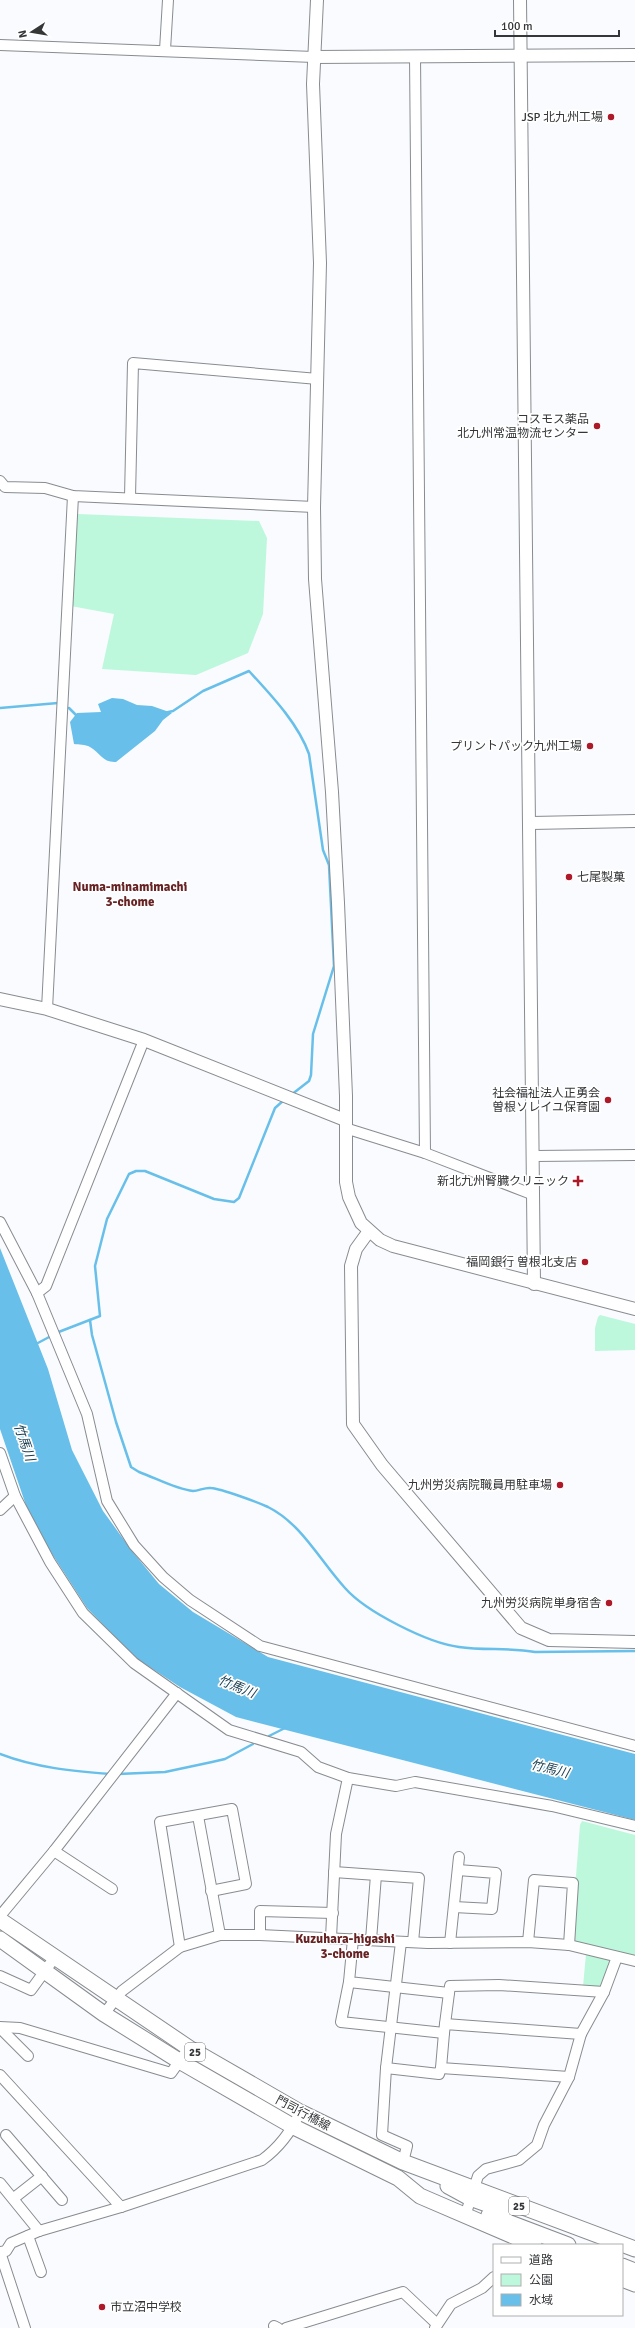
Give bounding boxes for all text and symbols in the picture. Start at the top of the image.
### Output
north arrow [12,12,52,52]
scale bar [495,12,619,38]
text: 100 m [501,19,533,34]
text: N [16,29,30,39]
place label: JSP 北九州工場 [522,110,603,125]
marker: JSP 北九州工場 [606,112,616,122]
place label: コスモス薬品 北九州常温物流センター [457,412,589,441]
marker: コスモス薬品 北九州常温物流センター [592,421,602,431]
place label: プリントパック九州工場 [450,739,582,754]
marker: プリントパック九州工場 [585,741,595,751]
place label: 七尾製菓 [577,870,625,885]
marker: 七尾製菓 [564,872,574,882]
district label: Numa-minamimachi 3-chome [72,879,188,910]
place label: 社会福祉法人正勇会 曽根ソレイユ保育園 [492,1086,600,1115]
marker: 社会福祉法人正勇会 曽根ソレイユ保育園 [603,1095,613,1105]
place label: 新北九州腎臓クリニック [437,1174,569,1189]
marker: 新北九州腎臓クリニック [572,1175,584,1187]
place label: 福岡銀行 曽根北支店 [466,1255,577,1270]
marker: 福岡銀行 曽根北支店 [580,1257,590,1267]
water label: 竹馬川 [10,1421,39,1465]
place label: 九州労災病院職員用駐車場 [408,1478,552,1493]
marker: 九州労災病院職員用駐車場 [555,1480,565,1490]
place label: 九州労災病院単身宿舎 [481,1596,601,1611]
marker: 九州労災病院単身宿舎 [604,1598,614,1608]
water label: 竹馬川 [216,1672,260,1702]
water label: 竹馬川 [529,1756,573,1782]
district label: Kuzuhara-higashi 3-chome [295,1931,395,1962]
road number: 25 [185,2043,205,2061]
street label: 門司行橋線 [273,2093,333,2134]
road number: 25 [509,2197,529,2215]
legend [493,2244,623,2316]
text: 道路 [529,2253,553,2268]
text: 公園 [529,2273,553,2288]
text: 水域 [529,2293,553,2308]
place label: 市立沼中学校 [110,2300,182,2315]
marker: 市立沼中学校 [97,2302,107,2312]

